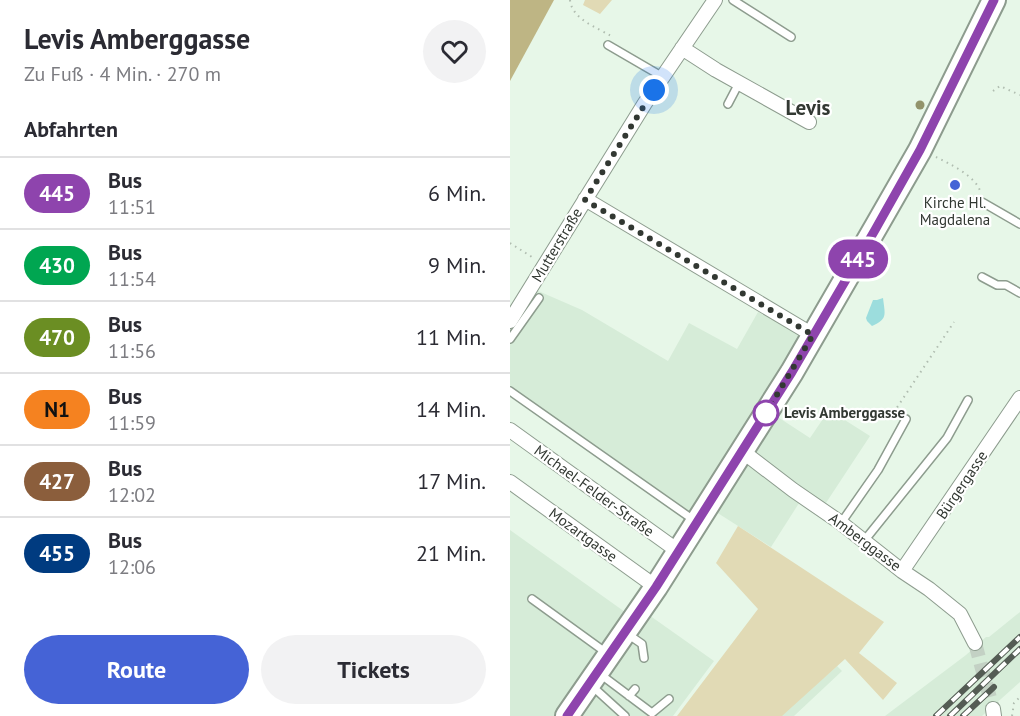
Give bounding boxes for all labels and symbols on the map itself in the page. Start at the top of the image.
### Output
your location [639,75,669,105]
district label: Levis [786,94,831,121]
marker: Kirche Hl. Magdalena [948,178,962,192]
place label: Kirche Hl. Magdalena [920,193,990,229]
street label: Mutterstraße [527,204,586,285]
line badge: 445 [824,240,892,278]
marker: Levis Amberggasse [753,400,779,426]
place label: Levis Amberggasse [784,403,906,422]
street label: Michael-Felder-Straße [531,441,658,541]
street label: Bürgergasse [932,447,991,523]
street label: Mozartgasse [545,503,621,566]
street label: Amberggasse [825,508,905,575]

